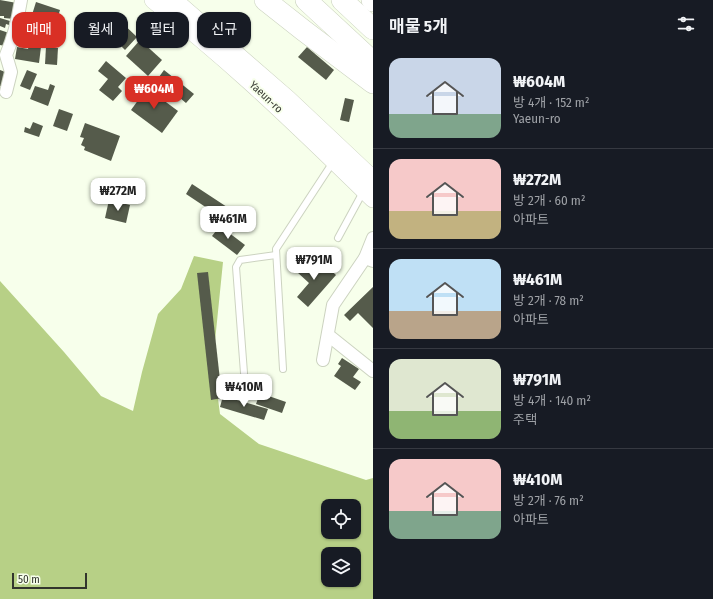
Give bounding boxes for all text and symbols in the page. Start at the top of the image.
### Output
chip: 매매 [12,12,66,48]
chip: 월세 [74,12,128,48]
chip: 필터 [136,12,189,48]
chip: 신규 [197,12,251,48]
icon: filters [675,13,697,35]
text: 매물 5개 [389,16,448,37]
text: ₩604M [513,71,565,92]
icon: home [421,74,469,122]
pin: ₩604M [126,76,182,110]
street label: Yaeun-ro [247,78,285,116]
text: ₩604M [134,81,174,96]
text: 방 4개 · 152 m² [513,95,589,110]
text: Yaeun-ro [513,111,561,126]
text: ₩272M [513,169,561,190]
icon: home [421,175,469,223]
pin: ₩272M [90,178,146,212]
text: ₩272M [100,183,136,198]
text: 방 2개 · 60 m² [513,193,586,208]
pin: ₩461M [200,206,256,240]
text: ₩461M [209,211,247,226]
text: 아파트 [513,212,549,227]
pin: ₩791M [286,247,342,281]
text: ₩791M [296,252,332,267]
text: ₩461M [513,269,562,290]
icon: home [421,275,469,323]
text: 방 2개 · 78 m² [513,293,584,308]
text: 아파트 [513,312,549,327]
text: ₩791M [513,369,561,390]
pin: ₩410M [216,374,272,408]
icon: home [421,375,469,423]
text: ₩410M [225,379,263,394]
text: 방 4개 · 140 m² [513,393,591,408]
text: 주택 [513,412,537,427]
text: ₩410M [513,469,562,490]
icon: home [421,475,469,523]
text: 방 2개 · 76 m² [513,493,584,508]
map controls [321,499,361,587]
button: locate [321,499,361,539]
text: 아파트 [513,512,549,527]
button: layers [321,547,361,587]
scale bar [12,571,87,590]
text: 50 m [18,573,40,586]

